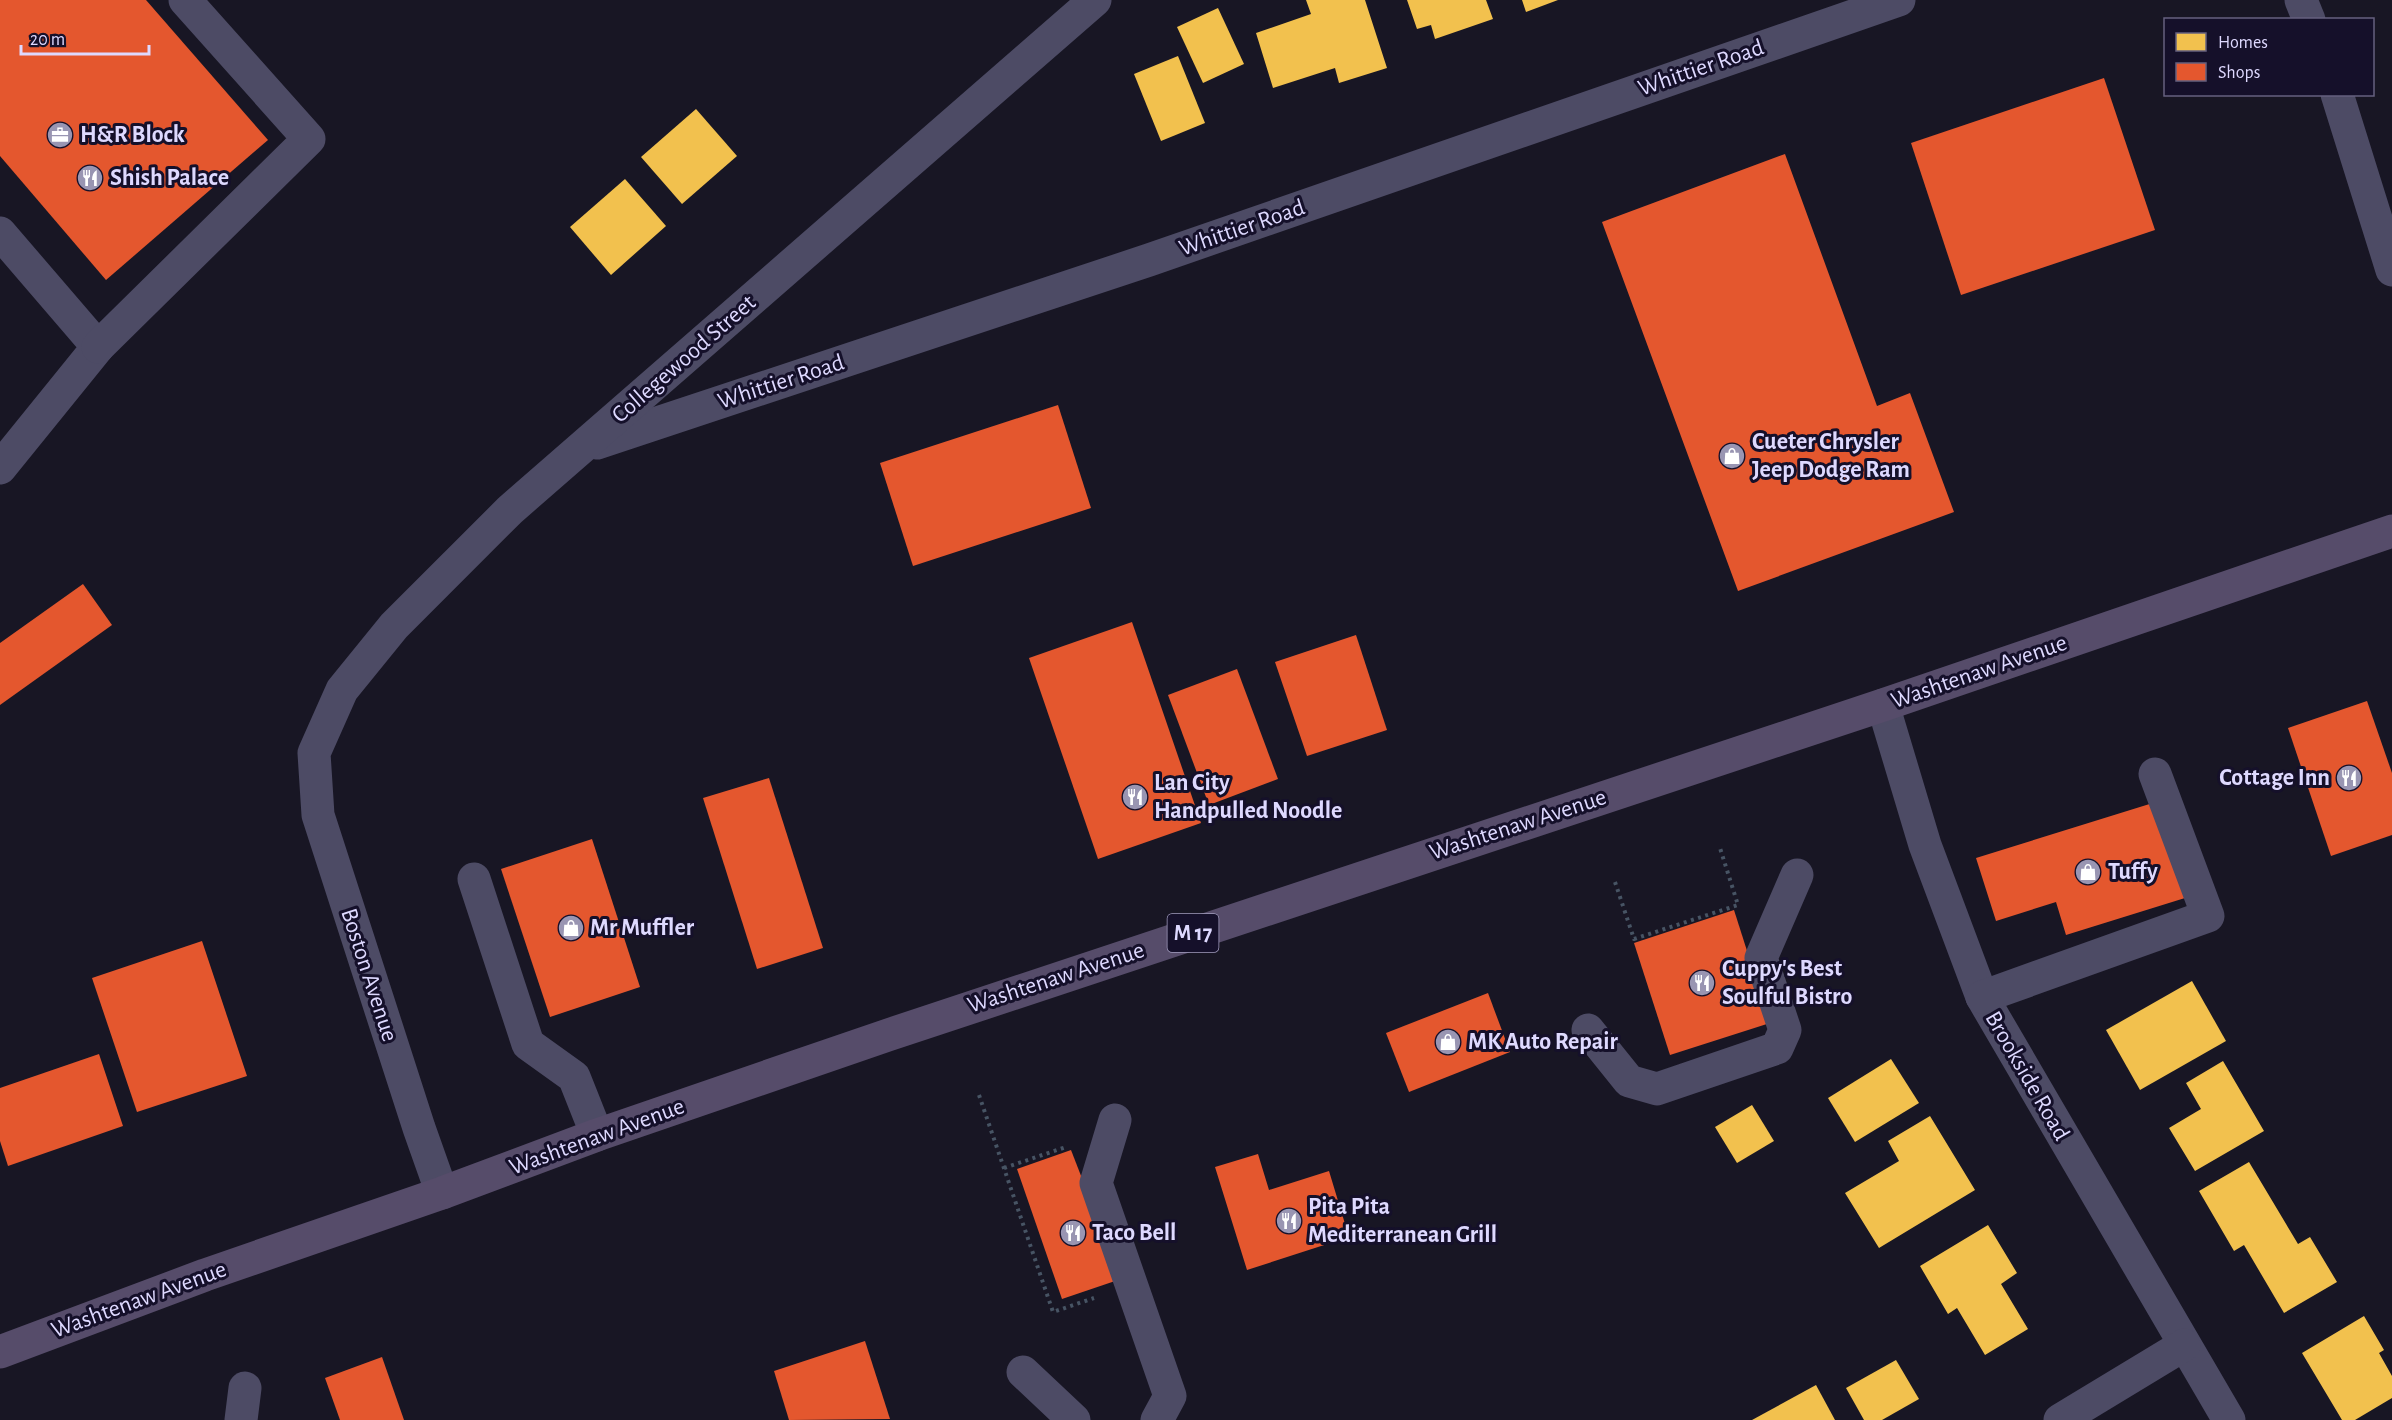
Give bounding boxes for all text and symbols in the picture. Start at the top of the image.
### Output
scale bar [21,18,148,56]
legend [2164,18,2374,96]
text: 20 m [30,31,65,49]
text: Homes [2218,34,2268,52]
street label: Whittier Road [1635,35,1767,101]
text: Shops [2218,64,2260,82]
office icon: H&R Block [45,120,75,150]
place label: H&R Block [80,123,185,147]
restaurant icon: Shish Palace [75,163,105,193]
place label: Shish Palace [110,166,229,190]
street label: Whittier Road [1176,195,1308,261]
street label: Collegewood Street [608,290,761,428]
street label: Whittier Road [715,350,847,414]
place label: Cueter Chrysler Jeep Dodge Ram [1752,430,1910,482]
shop icon: Cueter Chrysler Jeep Dodge Ram [1717,441,1747,471]
street label: Washtenaw Avenue [1888,631,2070,713]
restaurant icon: Cottage Inn [2334,763,2364,793]
place label: Cottage Inn [2219,766,2330,790]
place label: Lan City Handpulled Noodle [1154,771,1342,823]
restaurant icon: Lan City Handpulled Noodle [1120,782,1150,812]
street label: Washtenaw Avenue [1427,785,1609,865]
shop icon: Tuffy [2073,857,2103,887]
place label: Tuffy [2108,860,2158,884]
street label: Boston Avenue [336,905,402,1045]
shop icon: Mr Muffler [556,913,586,943]
road number: M 17 [1168,914,1218,952]
place label: Mr Muffler [590,916,695,940]
street label: Washtenaw Avenue [965,938,1147,1018]
place label: Cuppy's Best Soulful Bistro [1722,957,1852,1009]
restaurant icon: Cuppy's Best Soulful Bistro [1687,968,1717,998]
street label: Brookside Road [1980,1007,2074,1145]
shop icon: MK Auto Repair [1433,1027,1463,1057]
place label: MK Auto Repair [1468,1030,1619,1054]
street label: Washtenaw Avenue [506,1094,688,1180]
place label: Pita Pita Mediterranean Grill [1308,1195,1497,1247]
restaurant icon: Pita Pita Mediterranean Grill [1274,1206,1304,1236]
restaurant icon: Taco Bell [1058,1218,1088,1248]
place label: Taco Bell [1092,1221,1176,1245]
street label: Washtenaw Avenue [48,1257,230,1343]

